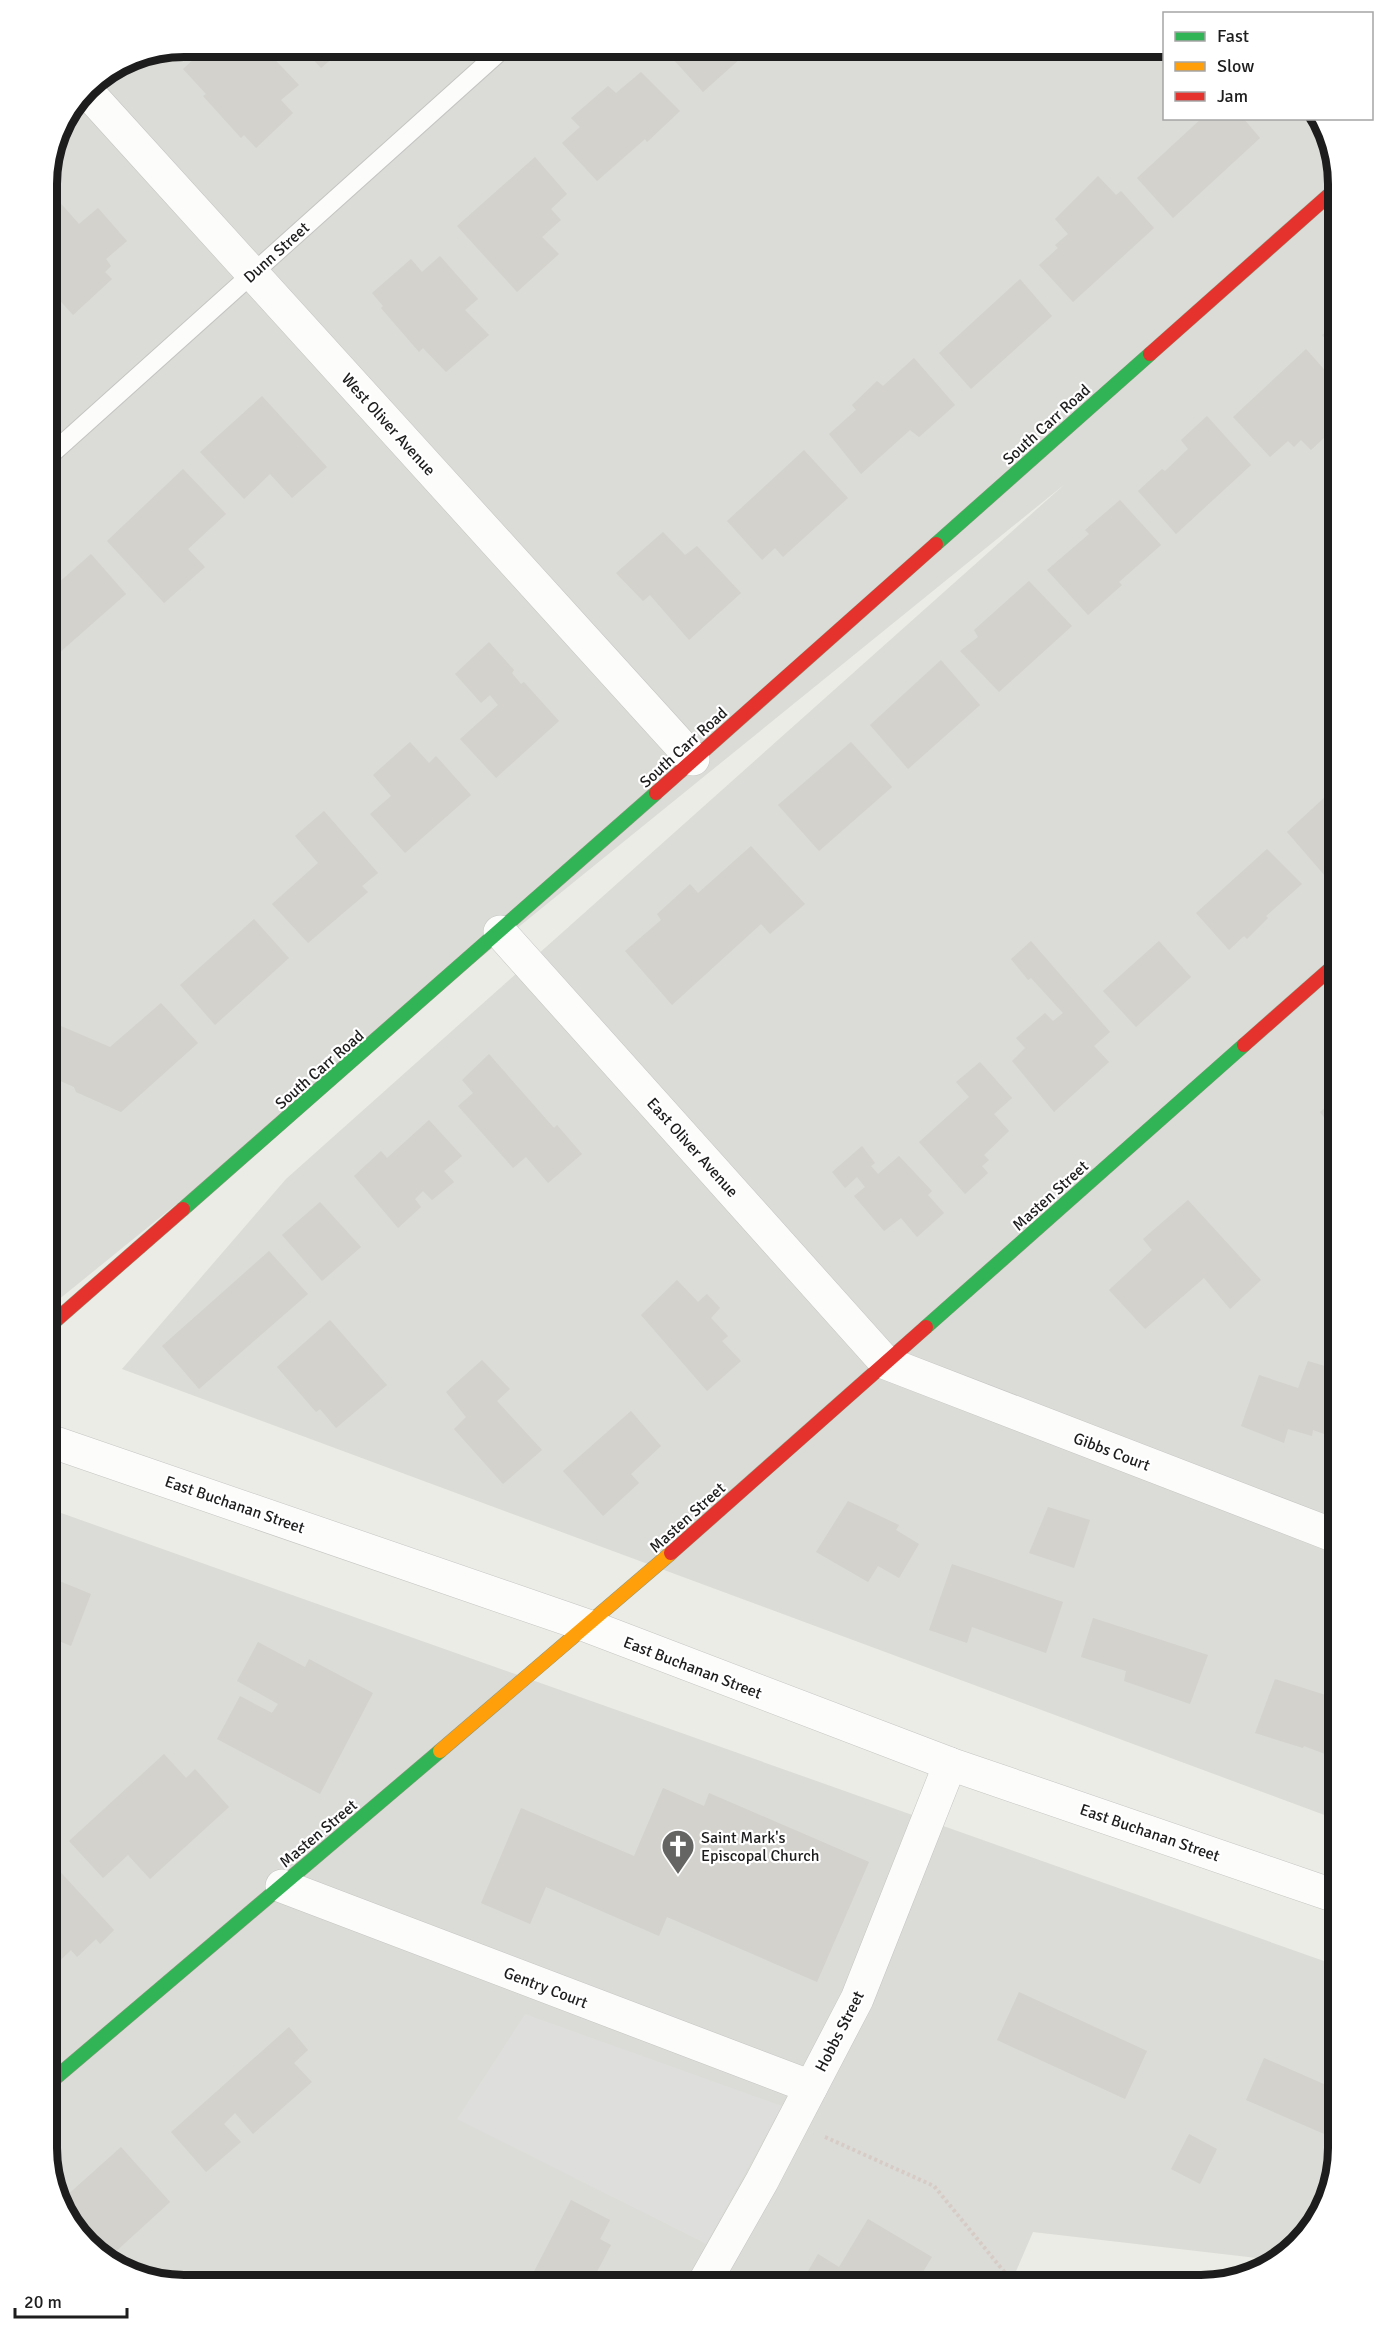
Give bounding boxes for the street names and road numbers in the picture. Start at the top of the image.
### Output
street label: Dunn Street [240,218,314,288]
street label: West Oliver Avenue [337,369,440,480]
street label: South Carr Road [999,380,1095,469]
street label: South Carr Road [636,703,732,792]
street label: South Carr Road [271,1026,368,1114]
street label: East Oliver Avenue [642,1094,742,1202]
street label: Masten Street [1009,1156,1093,1235]
street label: Gibbs Court [1070,1428,1153,1476]
street label: East Buchanan Street [162,1472,308,1538]
street label: Masten Street [646,1478,730,1557]
street label: East Buchanan Street [621,1632,765,1704]
street label: Masten Street [276,1795,362,1872]
street label: East Buchanan Street [1077,1800,1223,1866]
street label: Gentry Court [501,1963,591,2013]
street label: Hobbs Street [811,1987,869,2075]

